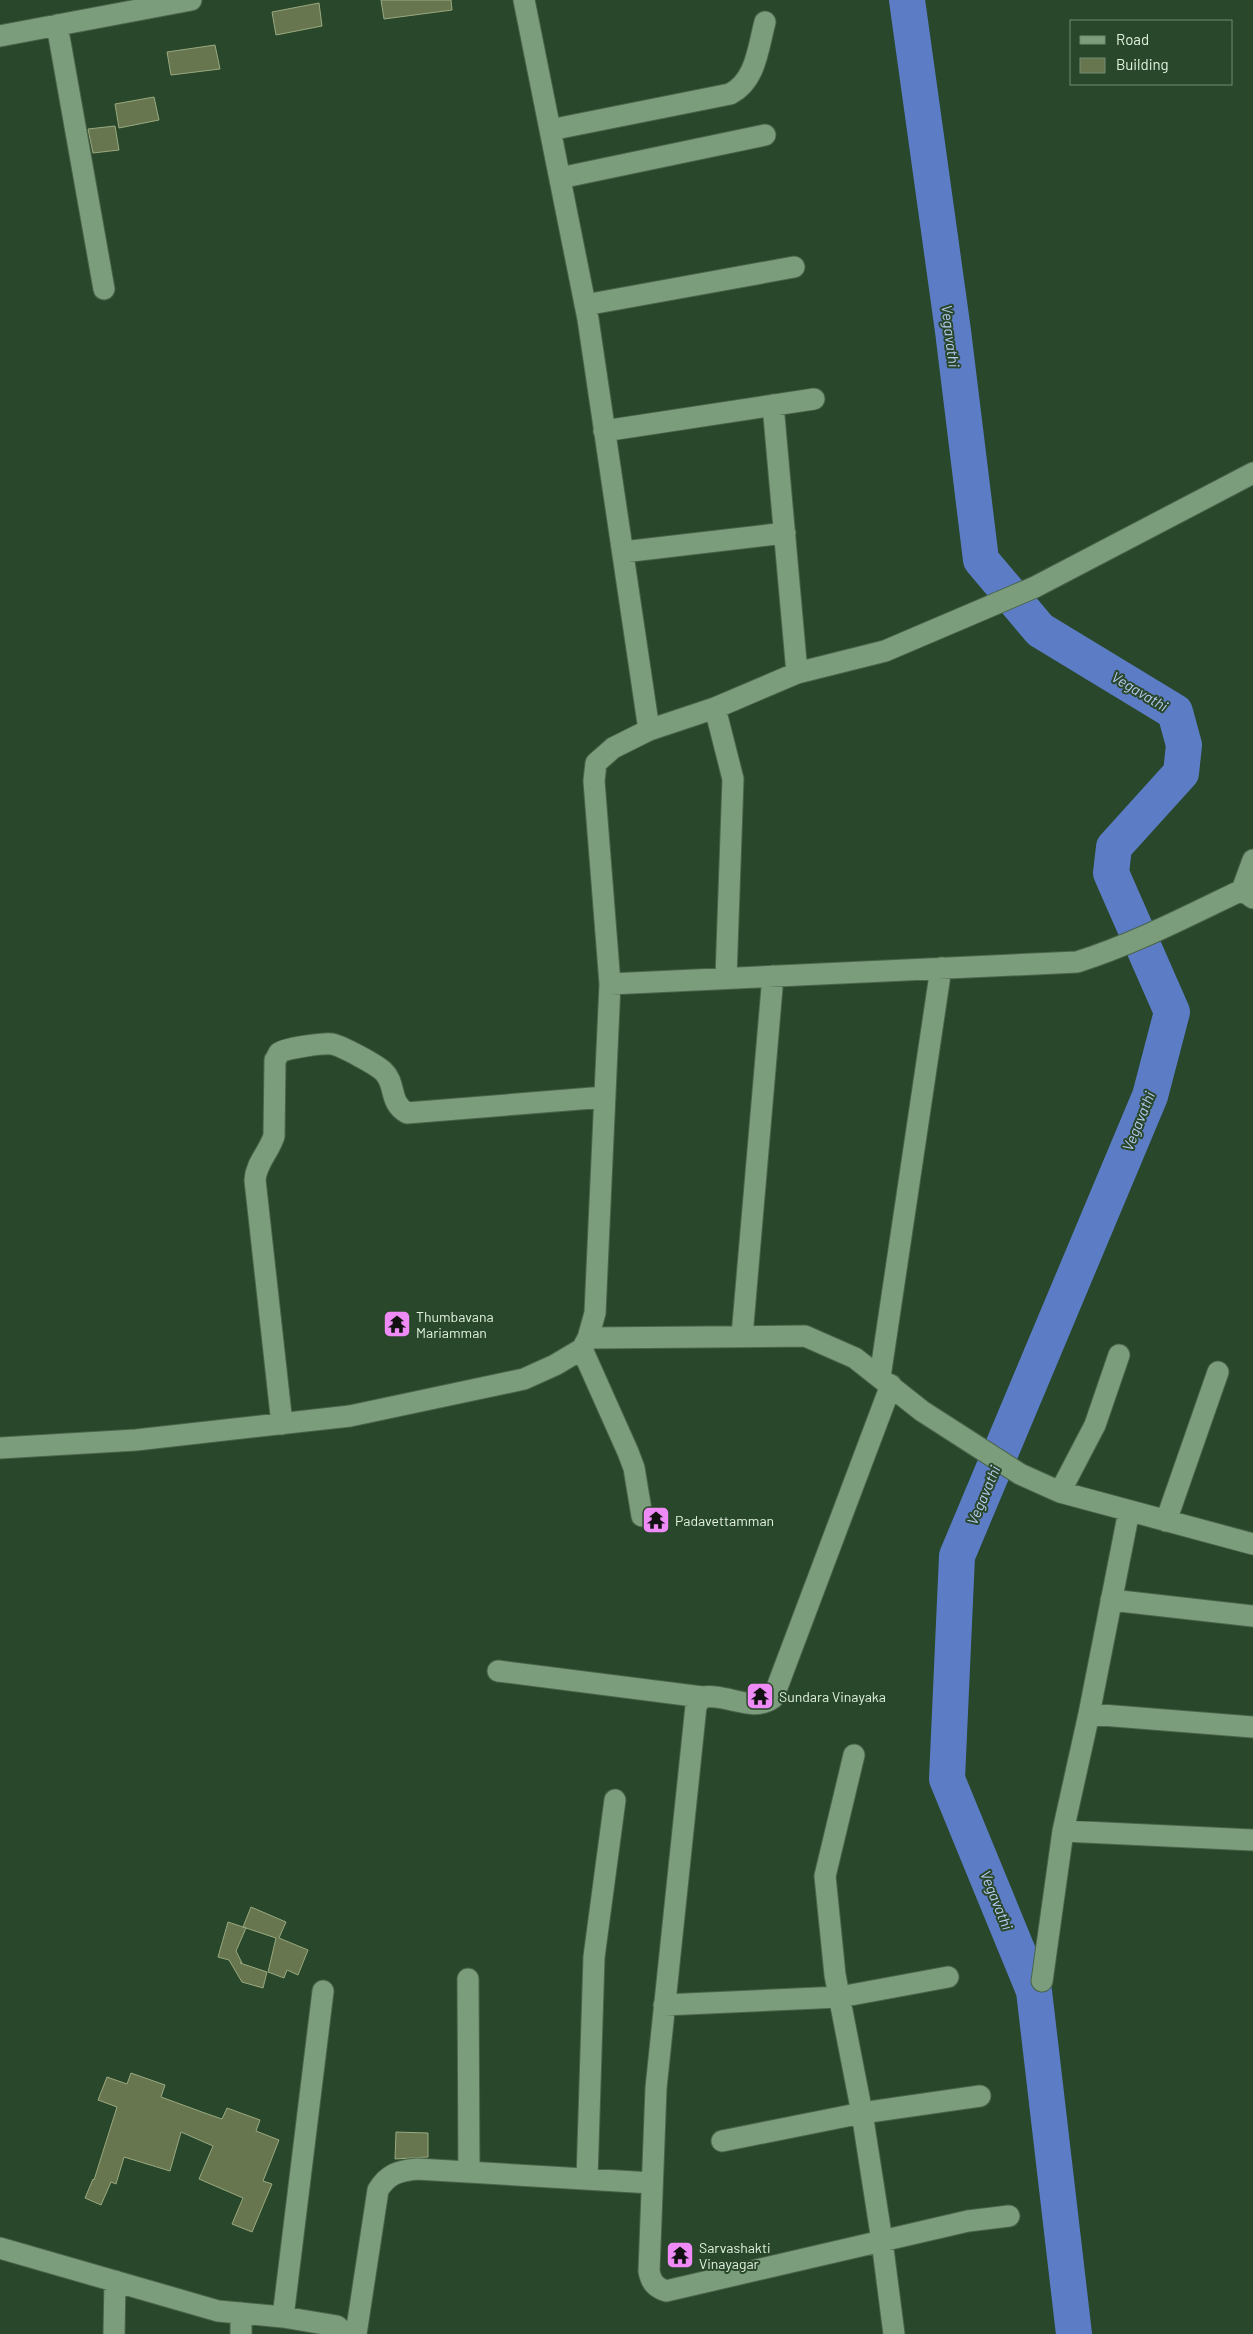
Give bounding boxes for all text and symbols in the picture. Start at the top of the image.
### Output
legend [1070,20,1233,85]
text: Road [1116,30,1149,48]
text: Building [1116,55,1169,73]
water label: Vegavathi [938,304,964,368]
water label: Vegavathi [1108,667,1172,715]
water label: Vegavathi [1118,1088,1158,1153]
place label: Thumbavana Mariamman [416,1308,494,1341]
temple icon: Thumbavana Mariamman [382,1309,412,1339]
water label: Vegavathi [962,1462,1004,1527]
temple icon: Padavettamman [641,1505,671,1535]
place label: Padavettamman [675,1512,774,1529]
temple icon: Sundara Vinayaka [745,1681,775,1711]
place label: Sundara Vinayaka [779,1688,886,1705]
water label: Vegavathi [977,1868,1017,1933]
place label: Sarvashakti Vinayagar [699,2239,771,2272]
temple icon: Sarvashakti Vinayagar [665,2240,695,2270]

